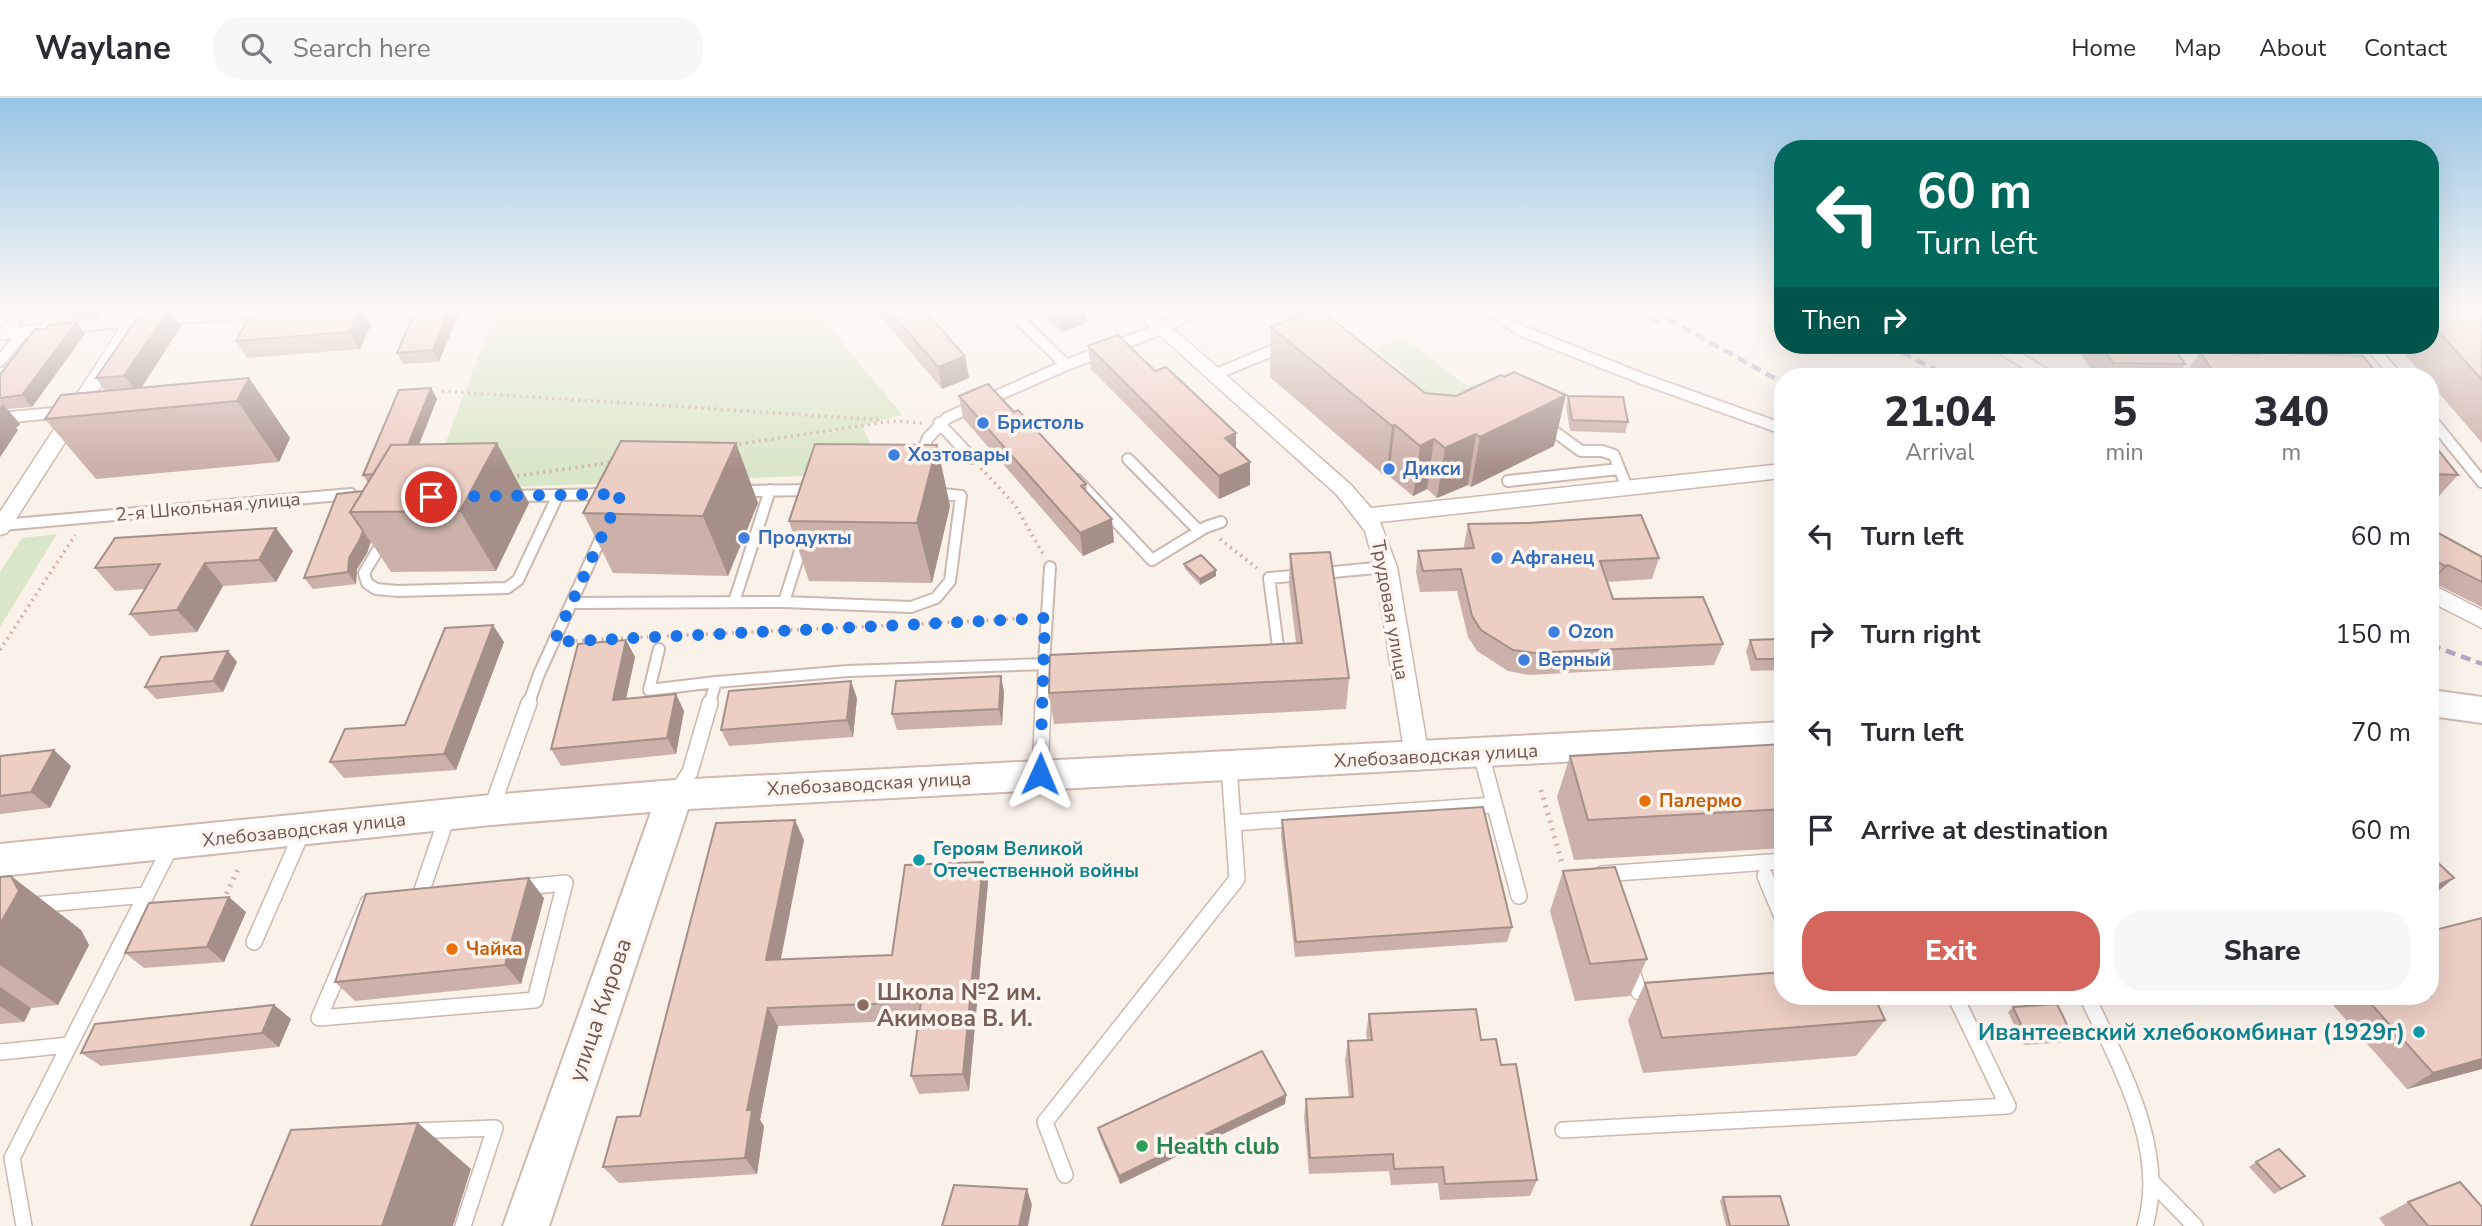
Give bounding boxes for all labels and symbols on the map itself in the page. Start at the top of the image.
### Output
place label: Бристоль [997,410,1084,436]
marker: Бристоль [975,415,991,431]
place label: Хозтовары [907,442,1010,468]
marker: Хозтовары [886,447,902,463]
place label: Дикси [1403,456,1461,482]
marker: Дикси [1381,461,1397,477]
pin [401,467,461,527]
street label: 2-я Школьная улица [114,486,302,528]
place label: Продукты [758,525,852,551]
marker: Продукты [736,530,752,546]
street label: Трудовая улица [1365,538,1415,682]
place label: Афганец [1511,545,1595,571]
marker: Афганец [1489,550,1505,566]
place label: Ozon [1568,619,1614,645]
marker: Ozon [1546,624,1562,640]
place label: Верный [1538,647,1611,673]
marker: Верный [1516,652,1532,668]
position arrow [1003,737,1077,811]
street label: Хлебозаводская улица [1333,738,1539,774]
street label: Хлебозаводская улица [766,766,972,802]
place label: Палермо [1659,788,1742,814]
marker: Палермо [1637,793,1653,809]
street label: Хлебозаводская улица [201,806,407,854]
place label: Героям Великой Отечественной войны [933,836,1139,884]
marker: Героям Великой Отечественной войны [911,852,927,868]
street label: улица Кирова [561,934,639,1086]
place label: Чайка [466,936,523,962]
marker: Чайка [444,941,460,957]
place label: Школа №2 им. Акимова В. И. [877,977,1041,1034]
marker: Школа №2 им. Акимова В. И. [855,997,871,1013]
place label: Ивантеевский хлебокомбинат (1929г) [1978,1017,2405,1048]
marker: Ивантеевский хлебокомбинат (1929г) [2411,1024,2427,1040]
place label: Health club [1156,1131,1280,1162]
marker: Health club [1134,1138,1150,1154]

